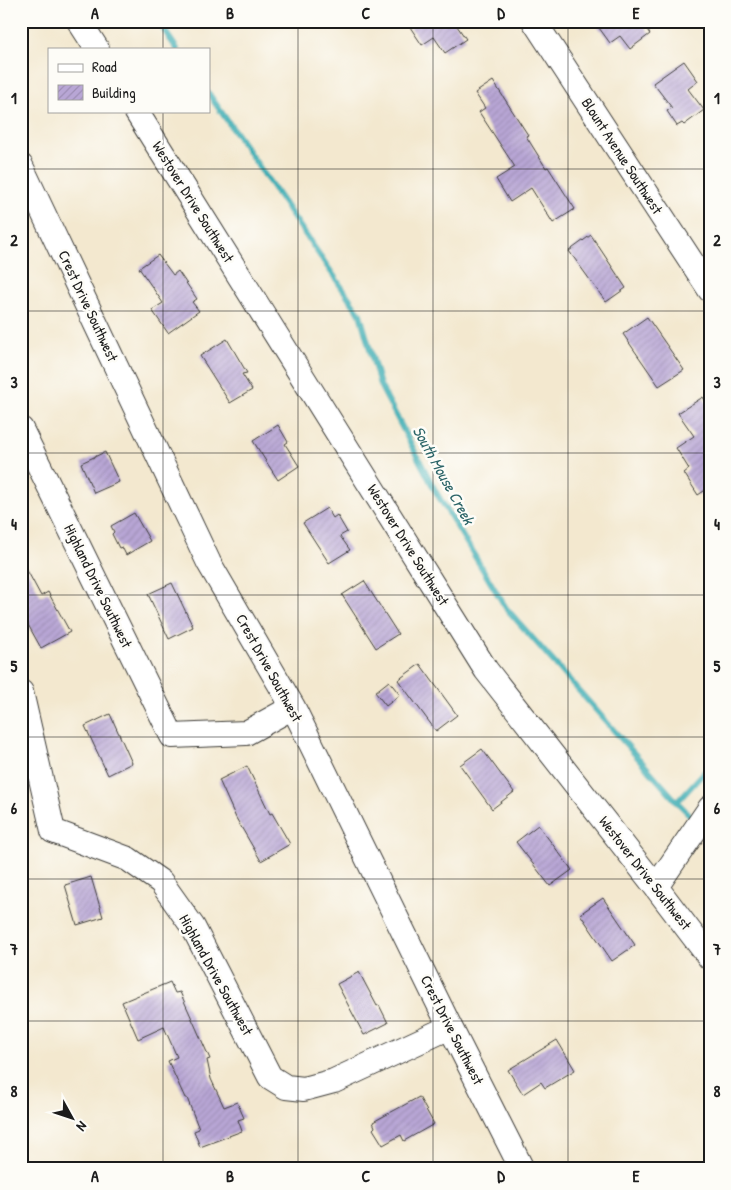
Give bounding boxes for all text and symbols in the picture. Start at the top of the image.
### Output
text: A [91,2,99,24]
text: B [226,2,234,24]
text: C [362,2,371,24]
text: D [497,2,505,24]
text: E [632,2,640,24]
legend [48,48,210,112]
text: Road [92,56,117,77]
text: Building [92,82,136,103]
text: 1 [11,87,17,109]
text: 1 [714,87,720,109]
street label: Blount Avenue Southwest [577,93,668,219]
street label: Westover Drive Southwest [148,137,240,267]
text: 2 [10,229,18,251]
text: 2 [713,229,721,251]
street label: Crest Drive Southwest [54,247,124,365]
text: 3 [10,371,18,393]
text: 3 [713,371,721,393]
water label: South Mouse Creek [408,422,481,529]
street label: Westover Drive Southwest [363,480,455,610]
text: 4 [11,513,17,535]
text: 4 [714,513,720,535]
street label: Highland Drive Southwest [59,520,138,652]
street label: Crest Drive Southwest [231,610,308,726]
text: 5 [11,655,18,677]
text: 5 [714,655,721,677]
text: 6 [11,797,18,819]
text: 6 [714,797,721,819]
street label: Westover Drive Southwest [594,811,697,935]
street label: Highland Drive Southwest [174,911,259,1040]
text: 7 [9,938,18,960]
text: 7 [712,938,721,960]
street label: Crest Drive Southwest [416,971,489,1089]
text: 8 [11,1080,18,1102]
text: 8 [714,1080,721,1102]
north arrow [48,1092,98,1142]
text: N [72,1118,92,1136]
text: A [91,1165,99,1187]
text: B [226,1165,234,1187]
text: C [362,1165,371,1187]
text: D [497,1165,505,1187]
text: E [632,1165,640,1187]

